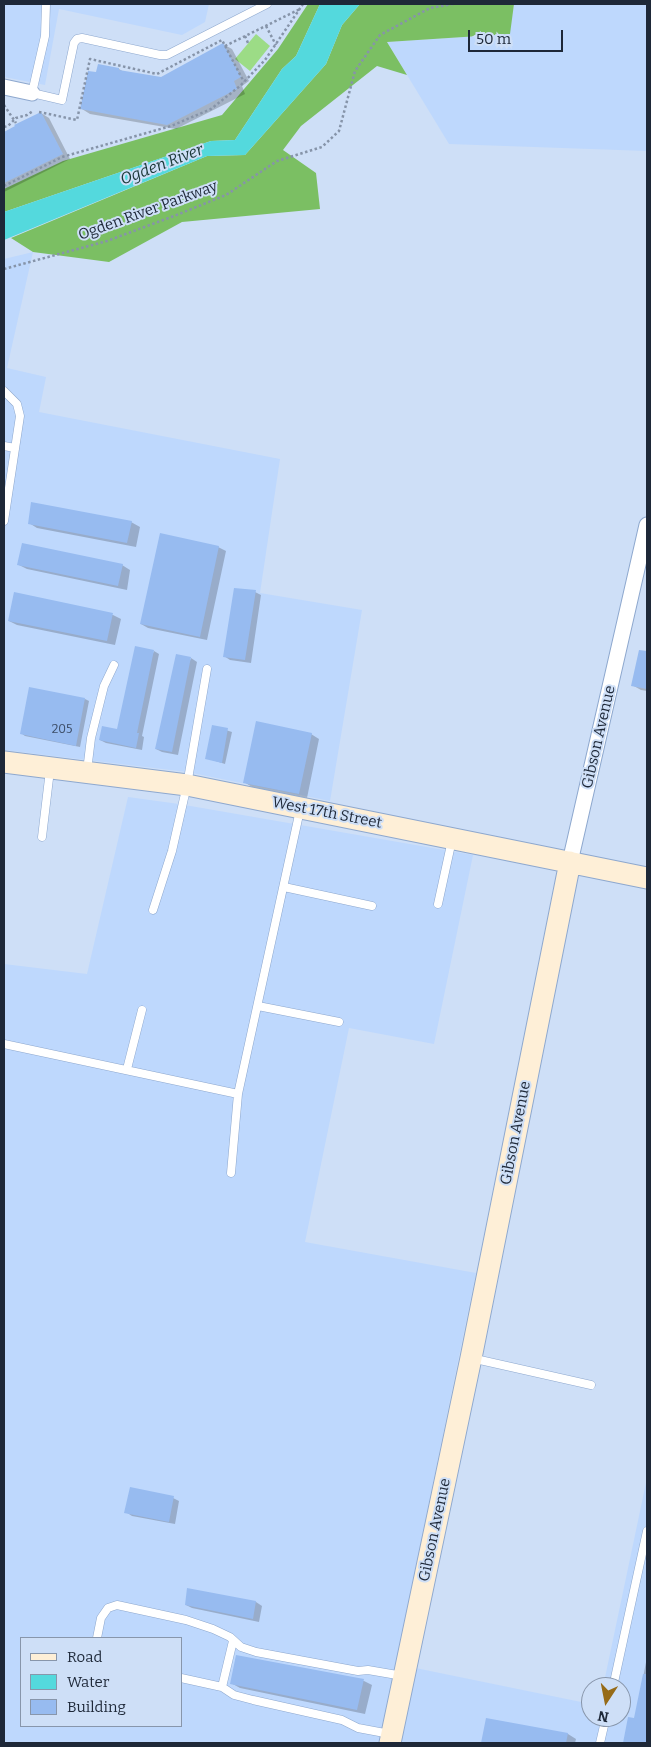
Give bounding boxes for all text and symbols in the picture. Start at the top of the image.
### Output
scale bar [471,20,566,52]
text: 50 m [476,30,511,48]
water label: Ogden River [118,140,206,190]
street label: Ogden River Parkway [76,177,220,245]
street label: Gibson Avenue [578,684,620,790]
house number: 205 [52,723,72,737]
street label: West 17th Street [271,794,383,832]
street label: Gibson Avenue [497,1080,535,1186]
street label: Gibson Avenue [415,1477,455,1583]
legend [20,1637,182,1727]
text: Road [67,1648,102,1666]
text: Water [67,1673,109,1691]
north arrow [581,1677,631,1727]
text: Building [67,1698,126,1716]
text: N [596,1707,610,1726]

